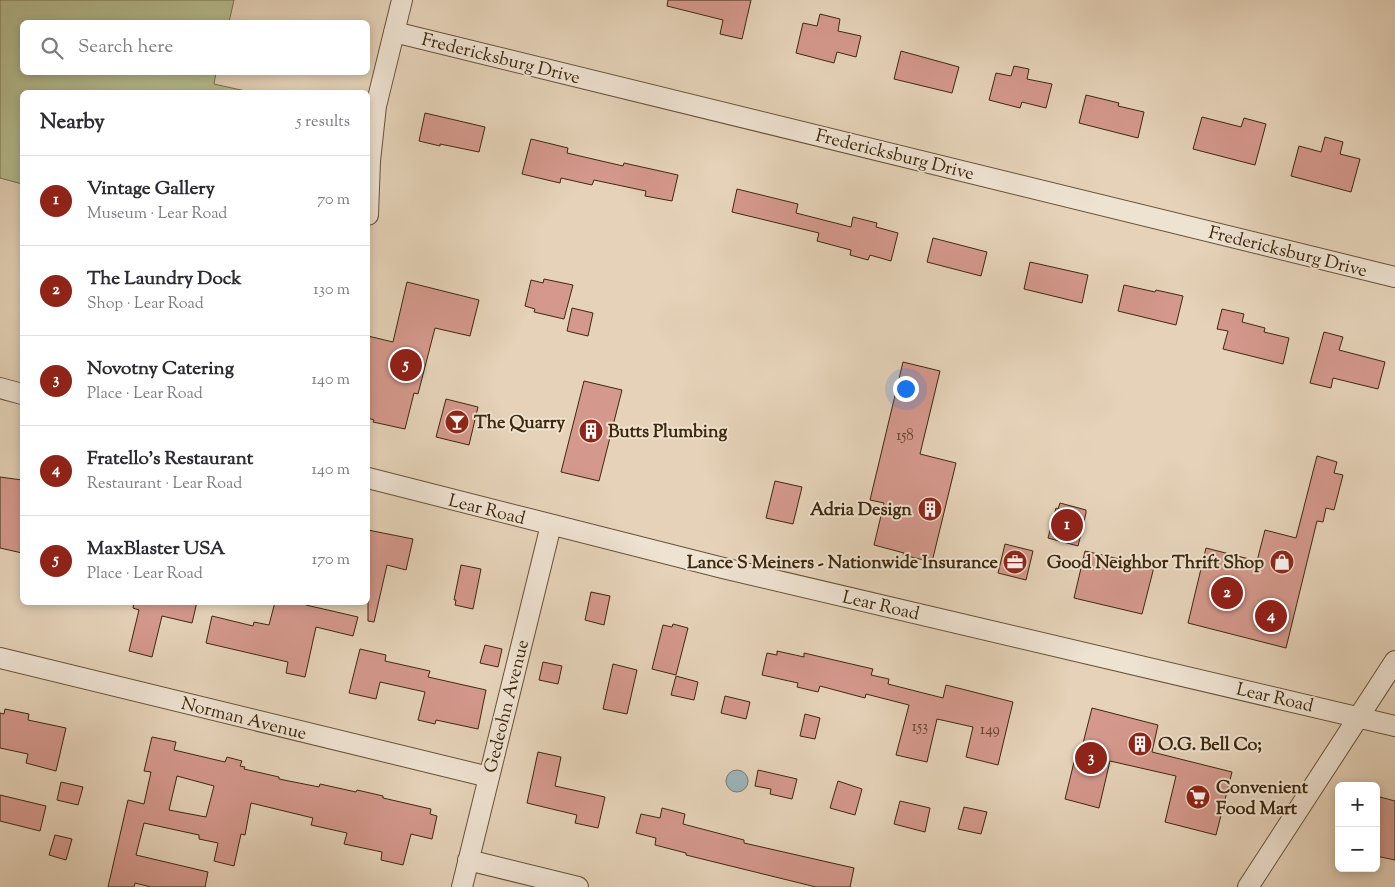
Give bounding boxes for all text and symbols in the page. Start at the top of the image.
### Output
search box [20,20,370,75]
street label: Fredericksburg Drive [418,28,583,92]
icon: search [38,34,66,62]
text: Search here [78,34,173,61]
text: Nearby [40,108,105,138]
text: 5 results [296,111,350,134]
street label: Fredericksburg Drive [812,124,977,188]
text: Vintage Gallery [87,176,215,203]
text: 1 [53,189,59,212]
text: 70 m [317,189,350,212]
text: Museum · Lear Road [87,203,227,226]
street label: Fredericksburg Drive [1205,221,1370,285]
text: The Laundry Dock [87,266,242,293]
text: 2 [52,279,60,302]
text: 130 m [313,279,350,302]
text: Shop · Lear Road [87,293,204,316]
pin: 5 [390,346,422,384]
text: Novotny Catering [87,356,234,383]
text: 3 [53,369,59,392]
text: 140 m [312,369,350,392]
your location [893,376,919,402]
text: Place · Lear Road [87,383,203,406]
bar icon: The Quarry [444,409,470,435]
place label: The Quarry [474,411,565,437]
building icon: Butts Plumbing [578,418,604,444]
place label: Butts Plumbing [608,420,727,446]
house number: 158 [896,426,914,447]
text: Fratello's Restaurant [87,446,253,473]
text: 4 [52,459,60,482]
text: 140 m [312,459,350,482]
text: Restaurant · Lear Road [87,473,242,496]
street label: Lear Road [445,489,528,533]
building icon: Adria Design [917,496,943,522]
place label: Adria Design [810,498,912,524]
pin: 1 [1051,506,1083,544]
text: MaxBlaster USA [87,536,225,563]
text: 5 [53,549,59,572]
text: 170 m [312,549,350,572]
office icon: Lance S Meiners - Nationwide Insurance [1002,549,1028,575]
shop icon: Good Neighbor Thrift Shop [1269,549,1295,575]
place label: Lance S Meiners - Nationwide Insurance [687,551,999,577]
place label: Good Neighbor Thrift Shop [1047,551,1264,577]
text: Place · Lear Road [87,563,203,586]
pin: 2 [1211,574,1243,612]
street label: Lear Road [839,585,922,628]
pin: 4 [1255,597,1287,635]
street label: Gedeohn Avenue [479,637,537,776]
street label: Lear Road [1233,677,1316,720]
street label: Norman Avenue [178,692,309,748]
house number: 153 [912,717,928,738]
house number: 149 [980,720,1000,741]
building icon: O.G. Bell Co; [1127,731,1153,757]
place label: O.G. Bell Co; [1158,733,1262,759]
pin: 3 [1075,739,1107,777]
place label: Convenient Food Mart [1216,776,1309,823]
map controls [1335,782,1380,872]
button: + [1335,782,1380,827]
supermarket icon: Convenient Food Mart [1185,784,1211,810]
button: − [1335,827,1380,872]

